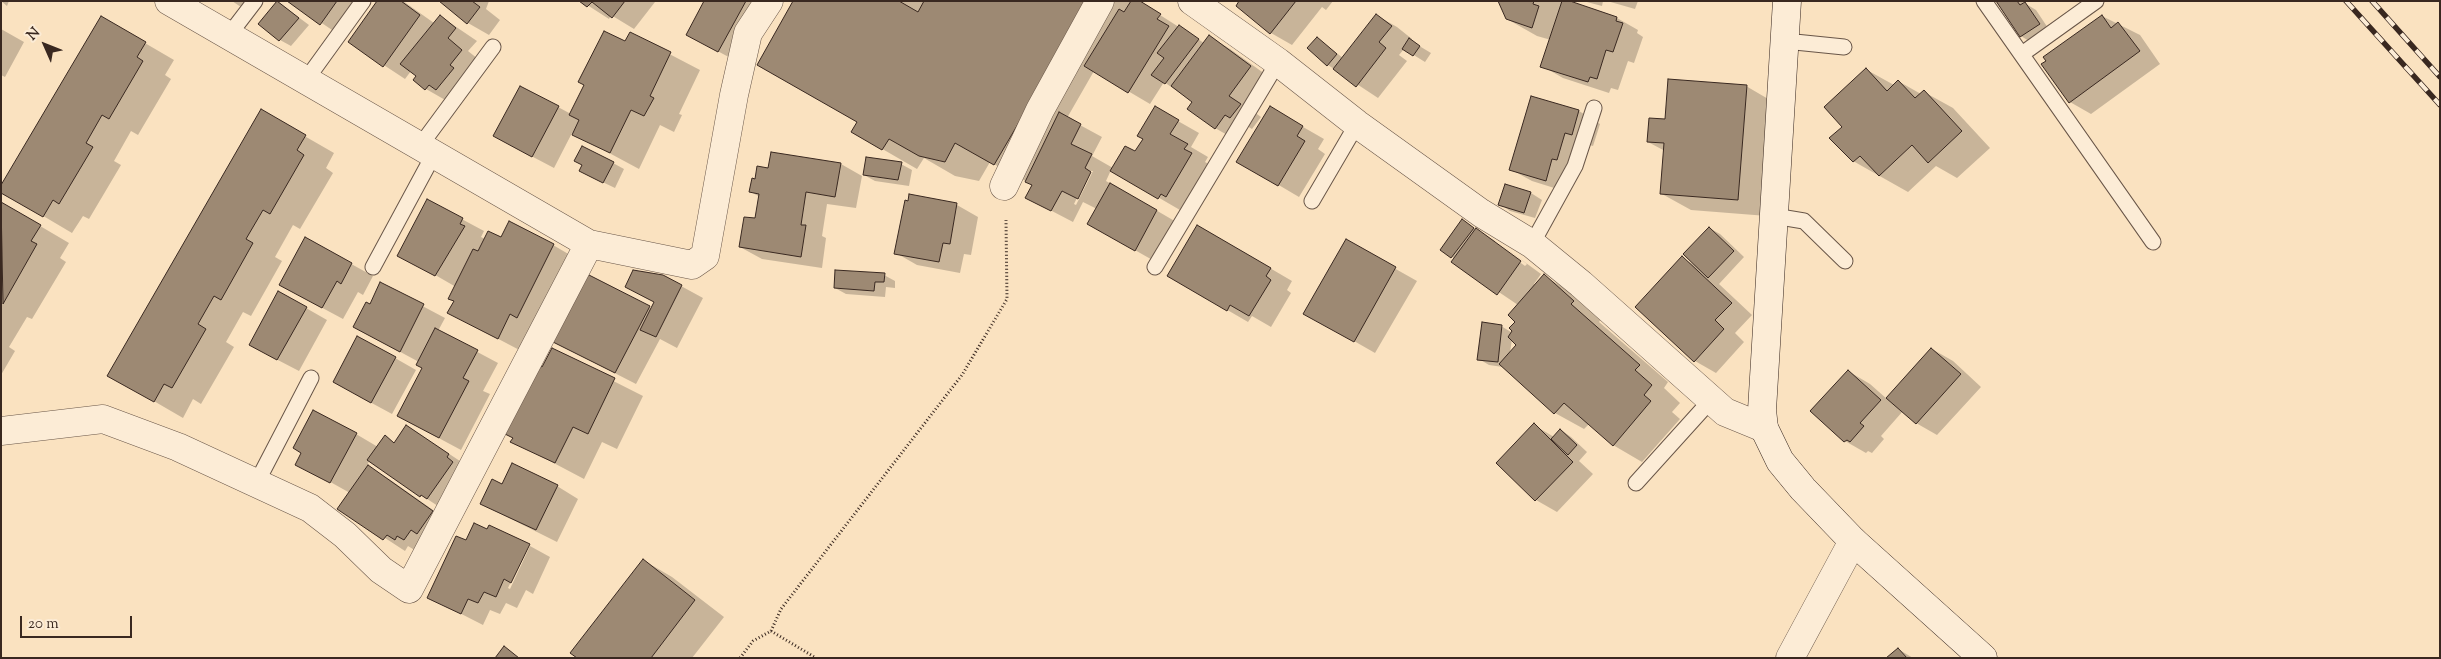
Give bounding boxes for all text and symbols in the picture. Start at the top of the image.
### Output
north arrow [20,20,70,70]
text: N [23,24,45,46]
scale bar [22,606,135,638]
text: 20 m [28,614,59,635]

